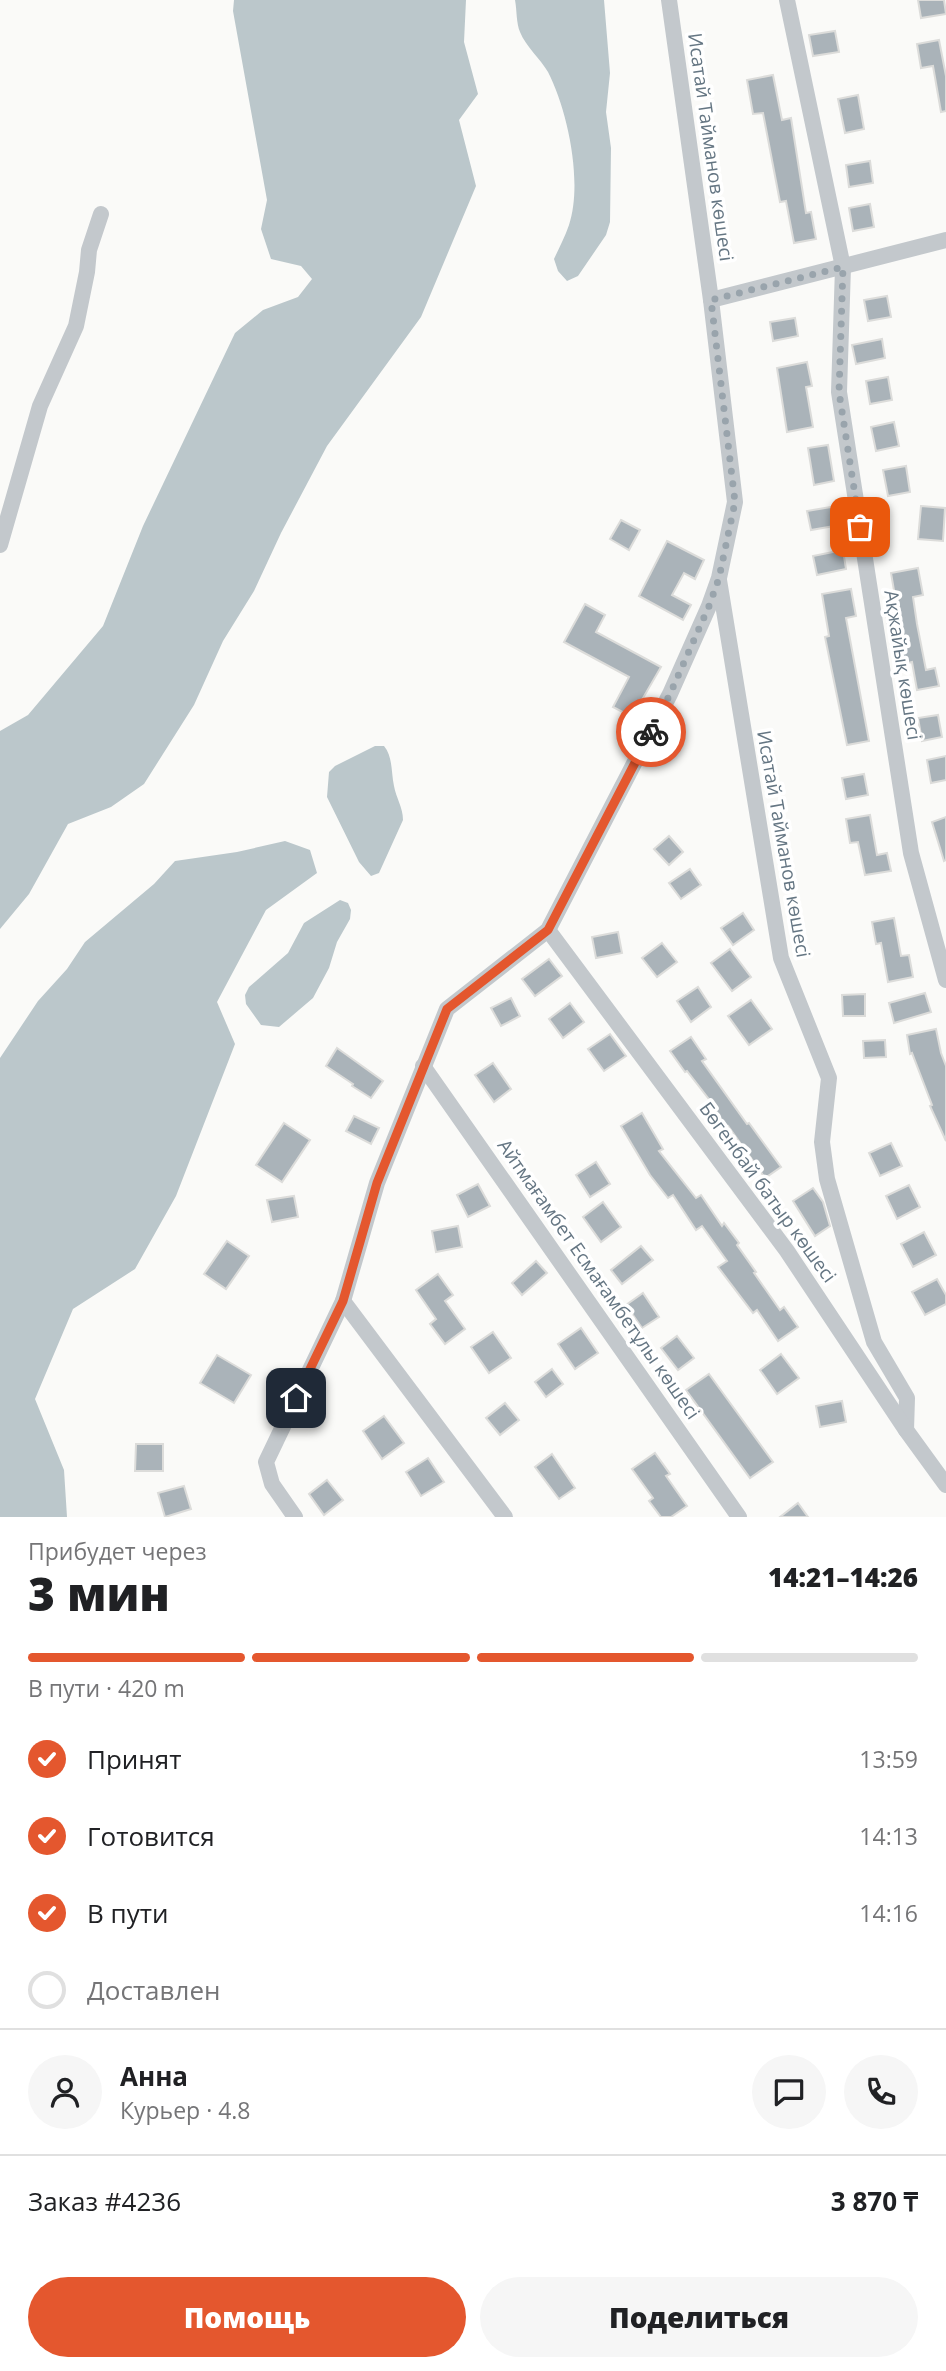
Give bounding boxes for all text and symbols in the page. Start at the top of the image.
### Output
street label: Исатай Тайманов көшесі [682,31,740,263]
pin [830,497,890,557]
icon: bag [841,508,879,546]
street label: Ақжайық көшесі [878,588,928,742]
courier [616,697,686,767]
icon: bike [632,713,670,751]
street label: Исатай Тайманов көшесі [751,728,817,960]
street label: Бөгенбай батыр көшесі [694,1096,842,1288]
street label: Айтмағамбет Есмағамбетұлы көшесі [492,1134,706,1424]
pin [266,1368,326,1428]
icon: home [277,1379,315,1417]
text: Прибудет через [28,1535,207,1567]
text: 14:21–14:26 [768,1559,918,1595]
text: 3 мин [28,1562,170,1624]
text: В пути · 420 m [28,1672,185,1704]
icon: check [28,1740,66,1778]
text: Принят [87,1741,181,1777]
text: 13:59 [859,1743,918,1775]
icon: check [28,1817,66,1855]
text: Готовится [87,1818,215,1854]
text: 14:13 [859,1820,918,1852]
icon: check [28,1894,66,1932]
text: В пути [87,1895,168,1931]
text: 14:16 [859,1897,918,1929]
text: Доставлен [87,1972,220,2008]
button: person [28,2055,102,2129]
button: chat [752,2055,826,2129]
button: phone [844,2055,918,2129]
text: Анна [120,2058,188,2094]
text: Курьер · 4.8 [120,2094,251,2126]
text: Заказ #4236 [28,2183,181,2219]
text: 3 870 ₸ [831,2183,918,2219]
button: Помощь [28,2277,466,2357]
button: Поделиться [480,2277,918,2357]

